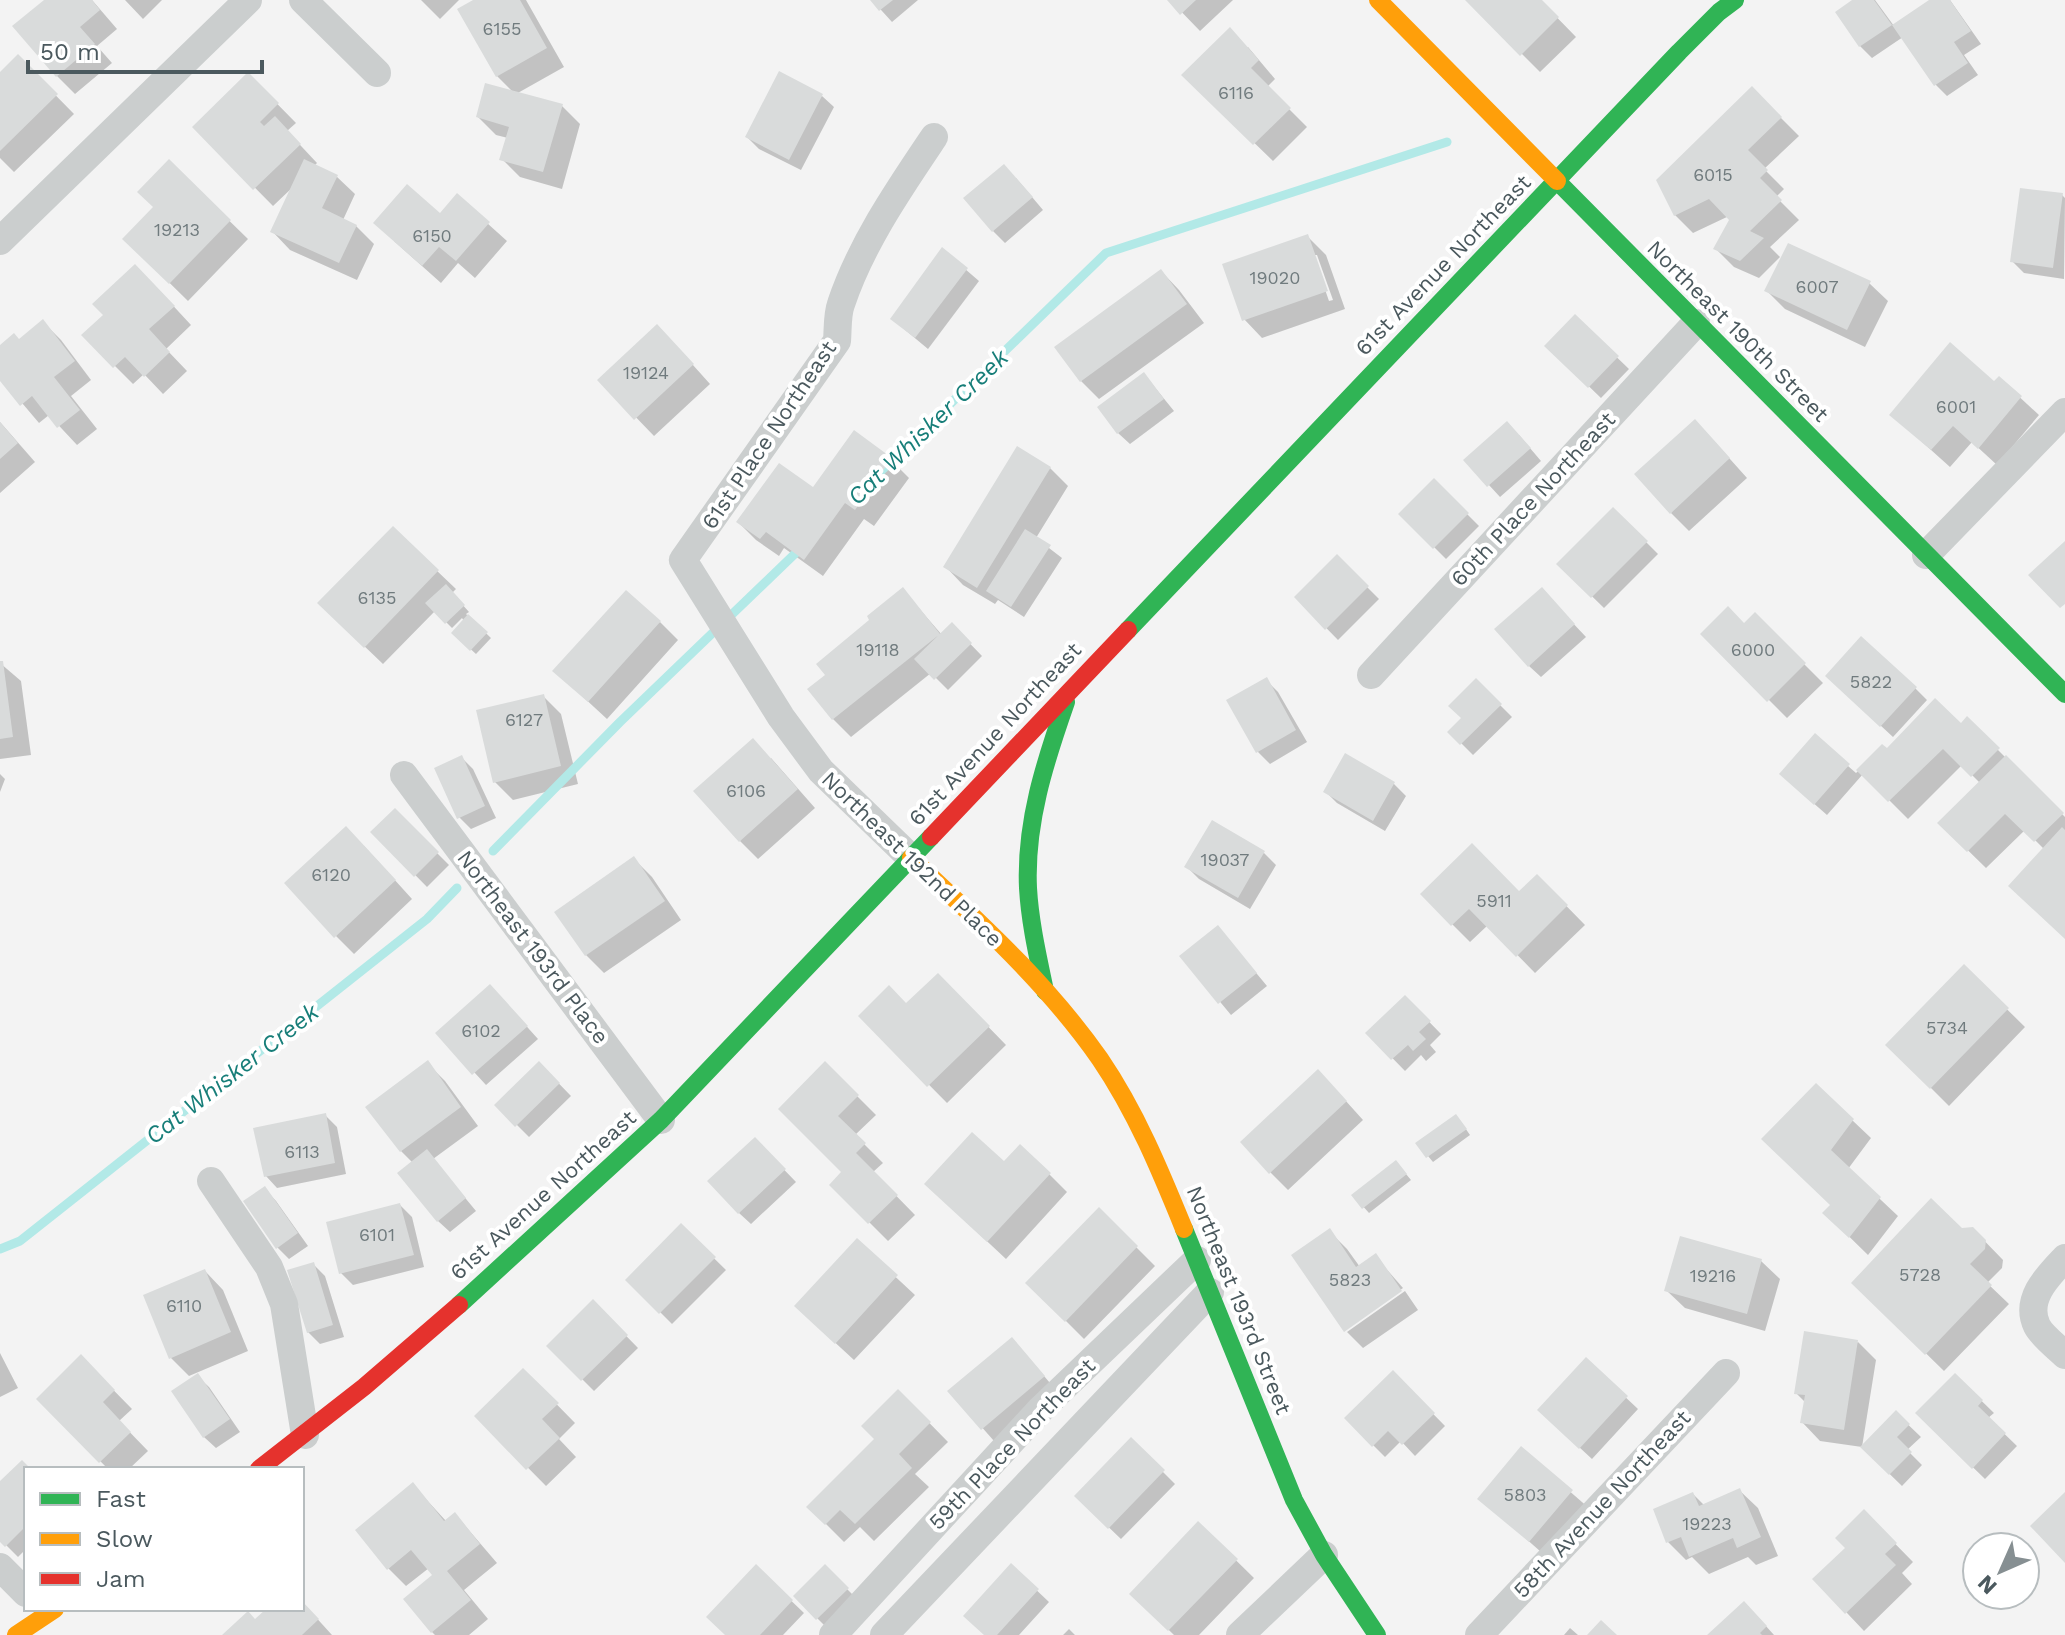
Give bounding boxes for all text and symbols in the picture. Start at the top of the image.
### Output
house number: 6155 [483,18,521,39]
scale bar [28,24,262,74]
text: 50 m [40,38,100,66]
house number: 6116 [1218,82,1254,103]
house number: 6015 [1693,164,1733,185]
street label: 61st Avenue Northeast [1350,170,1536,360]
house number: 19213 [154,219,200,240]
house number: 6150 [412,225,452,246]
street label: Northeast 190th Street [1642,235,1834,427]
house number: 19020 [1249,267,1301,288]
house number: 6007 [1795,276,1839,297]
street label: 61st Place Northeast [697,336,841,534]
water label: Cat Whisker Creek [842,343,1015,511]
house number: 19124 [623,362,669,383]
house number: 6001 [1936,396,1976,417]
street label: 60th Place Northeast [1446,407,1620,591]
house number: 6135 [358,587,396,608]
street label: 61st Avenue Northeast [904,637,1086,831]
house number: 19118 [856,639,900,660]
house number: 6000 [1731,639,1775,660]
house number: 5822 [1850,671,1892,692]
house number: 6127 [505,709,543,730]
street label: Northeast 192nd Place [817,766,1007,952]
house number: 6106 [726,780,766,801]
street label: Northeast 193rd Place [452,845,614,1049]
house number: 19037 [1201,849,1249,870]
house number: 6120 [311,864,351,885]
house number: 5911 [1476,890,1512,911]
water label: Cat Whisker Creek [140,997,325,1150]
house number: 5734 [1926,1017,1968,1038]
house number: 6102 [461,1020,501,1041]
street label: 61st Avenue Northeast [445,1105,641,1285]
house number: 6113 [284,1141,320,1162]
street label: Northeast 193rd Street [1182,1182,1296,1418]
house number: 6101 [359,1224,395,1245]
house number: 5728 [1899,1264,1941,1285]
house number: 19216 [1690,1265,1736,1286]
house number: 5823 [1329,1269,1371,1290]
house number: 6110 [166,1295,202,1316]
street label: 59th Place Northeast [924,1353,1100,1535]
street label: 58th Avenue Northeast [1508,1405,1696,1603]
legend [24,1467,304,1611]
house number: 5803 [1504,1484,1546,1505]
text: Fast [96,1485,146,1513]
house number: 19223 [1682,1513,1732,1534]
text: Slow [96,1525,153,1553]
north arrow [1961,1531,2041,1611]
text: Jam [96,1565,146,1593]
text: N [1973,1570,2002,1599]

